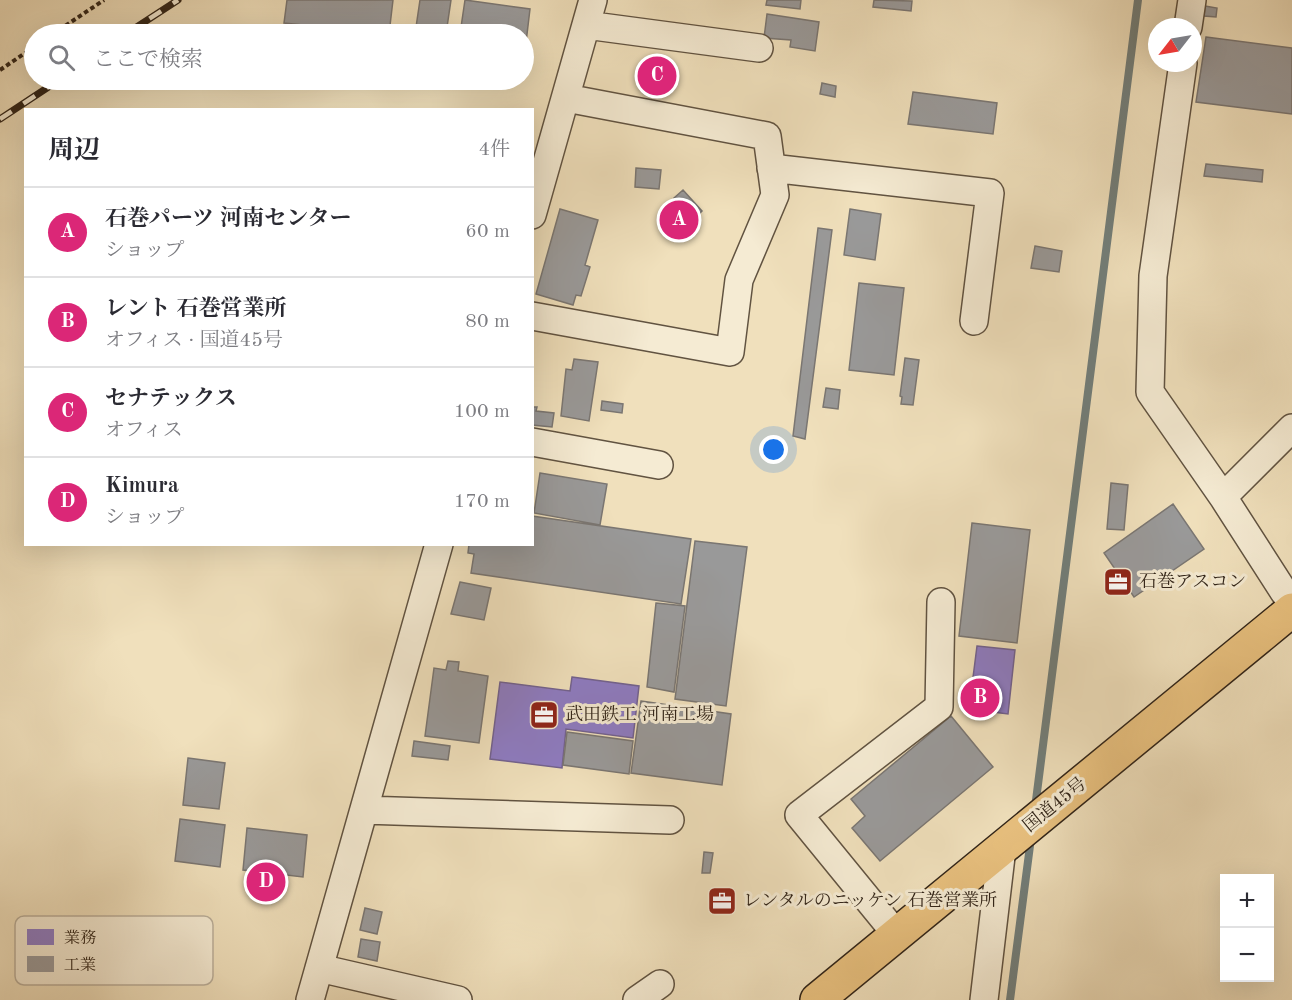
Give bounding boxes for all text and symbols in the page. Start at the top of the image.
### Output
north arrow [1148,18,1202,72]
search box [24,24,534,90]
icon: search [45,41,78,74]
text: ここで検索 [93,49,203,71]
pin: C [638,54,676,98]
text: 周辺 [48,138,100,164]
text: 4件 [478,140,510,160]
pin: A [660,198,698,242]
text: 石巻パーツ 河南センター [105,208,351,230]
text: A [60,222,75,242]
text: 60 m [465,222,510,242]
text: ショップ [105,241,185,261]
text: レント 石巻営業所 [105,298,287,320]
text: B [60,312,75,332]
text: 80 m [465,312,510,332]
text: オフィス · 国道45号 [105,331,283,351]
text: セナテックス [105,388,237,410]
text: C [61,402,74,422]
text: 100 m [454,402,510,422]
text: オフィス [105,421,183,441]
your location [759,435,788,464]
text: Kimura [105,475,179,497]
text: D [60,492,75,512]
text: 170 m [454,492,510,512]
text: ショップ [105,508,185,528]
office icon: 石巻アスコン [1102,566,1134,598]
place label: 石巻アスコン [1139,571,1246,591]
pin: B [960,676,1000,720]
office icon: 武田鉄工 河南工場 [528,699,560,731]
place label: 武田鉄工 河南工場 [565,704,714,724]
street label: 国道45号 [1019,773,1090,836]
pin: D [246,860,286,904]
map controls [1220,874,1274,982]
button: + [1220,874,1274,928]
office icon: レンタルのニッケン 石巻営業所 [706,885,738,917]
place label: レンタルのニッケン 石巻営業所 [743,890,997,910]
legend [15,916,213,985]
button: − [1220,928,1274,982]
text: 業務 [64,929,96,947]
text: 工業 [64,956,96,974]

